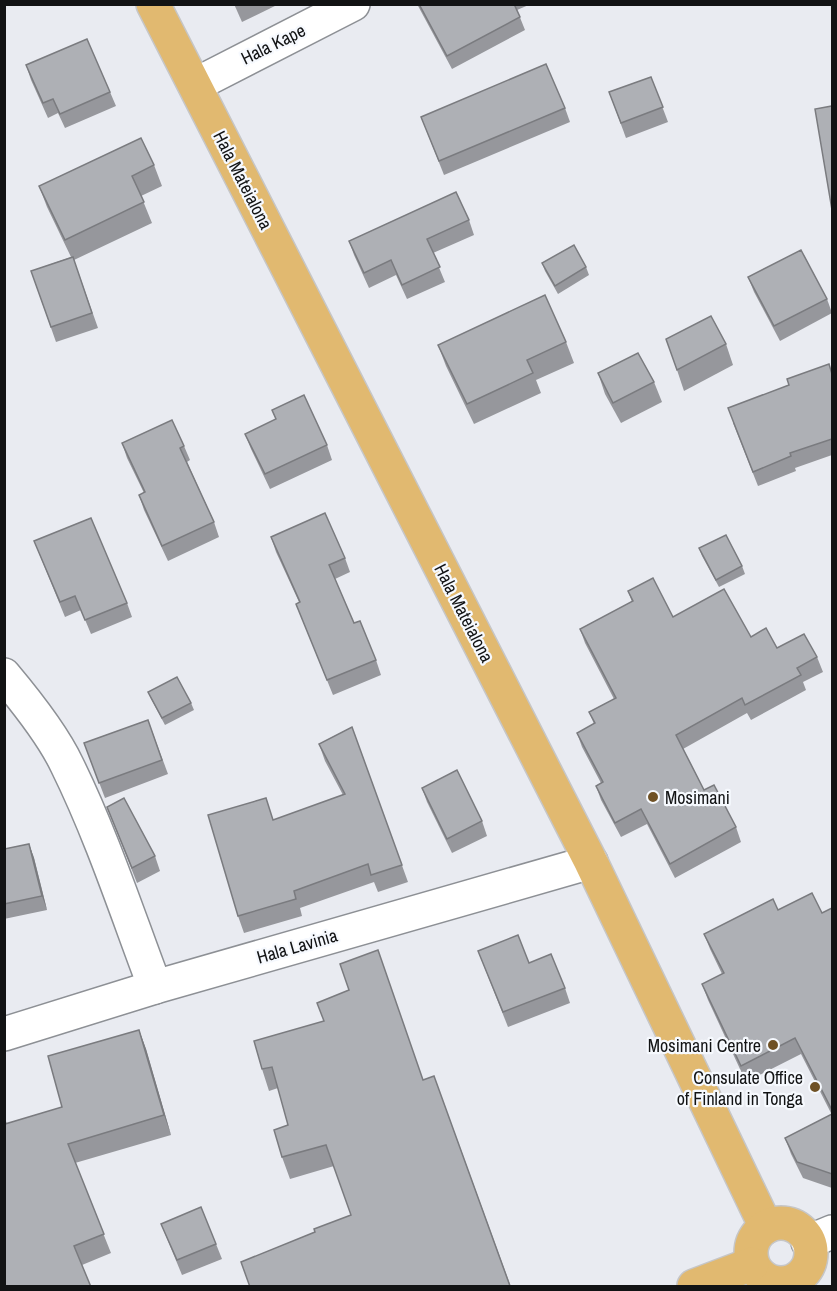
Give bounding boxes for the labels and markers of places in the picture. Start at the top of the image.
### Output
place label: Mosimani [665,785,730,810]
marker: Mosimani [646,790,660,804]
place label: Mosimani Centre [648,1033,761,1058]
marker: Mosimani Centre [766,1038,780,1052]
place label: Consulate Office of Finland in Tonga [677,1065,803,1111]
marker: Consulate Office of Finland in Tonga [808,1080,822,1094]

